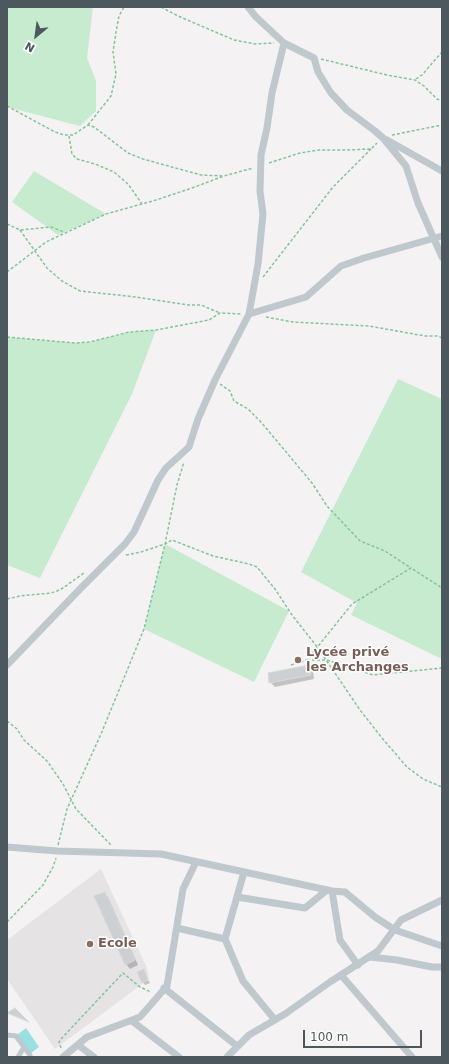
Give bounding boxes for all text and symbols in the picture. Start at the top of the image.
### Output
north arrow [16,16,56,56]
text: N [23,39,37,55]
place label: Lycée privé les Archanges [306,645,409,676]
marker: Lycée privé les Archanges [293,655,303,665]
place label: Ecole [98,936,137,952]
marker: Ecole [85,939,95,949]
scale bar [305,1022,424,1048]
text: 100 m [310,1030,348,1044]

